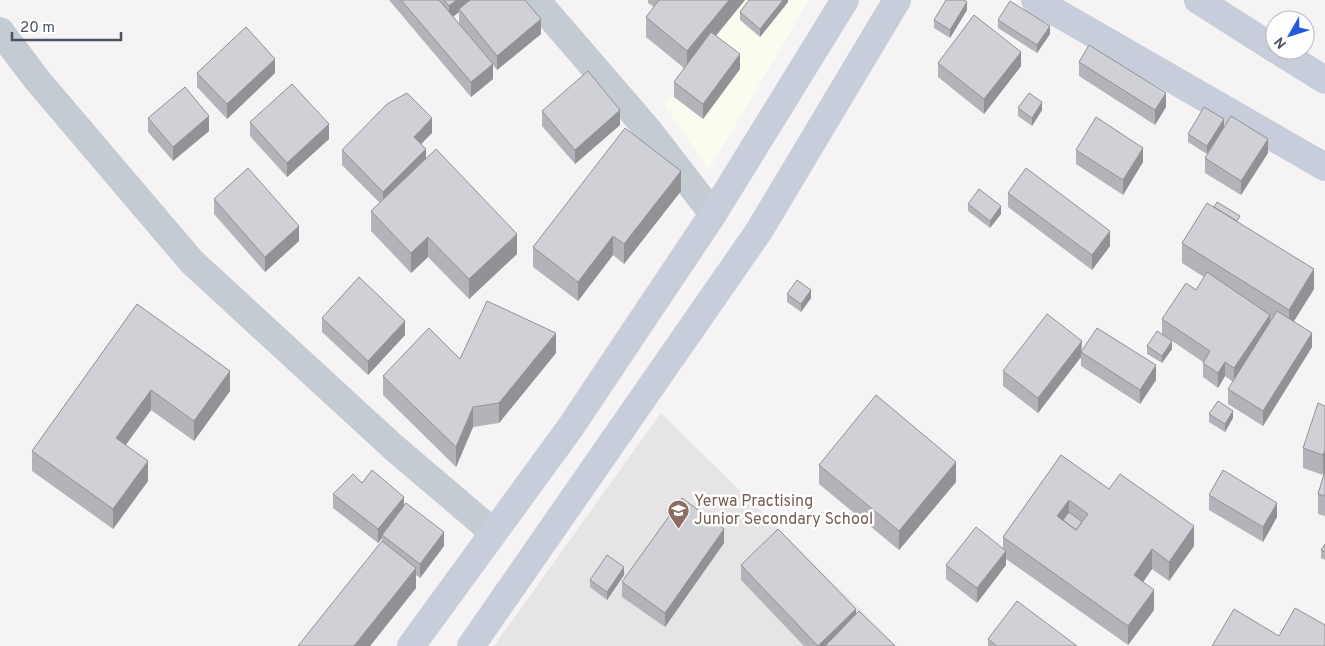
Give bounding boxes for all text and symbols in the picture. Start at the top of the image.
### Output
scale bar [12,10,121,42]
north arrow [1265,10,1315,60]
text: 20 m [20,19,55,38]
text: N [1271,33,1291,51]
place label: Yerwa Practising Junior Secondary School [694,492,873,530]
school or university icon: Yerwa Practising Junior Secondary School [666,499,690,530]

